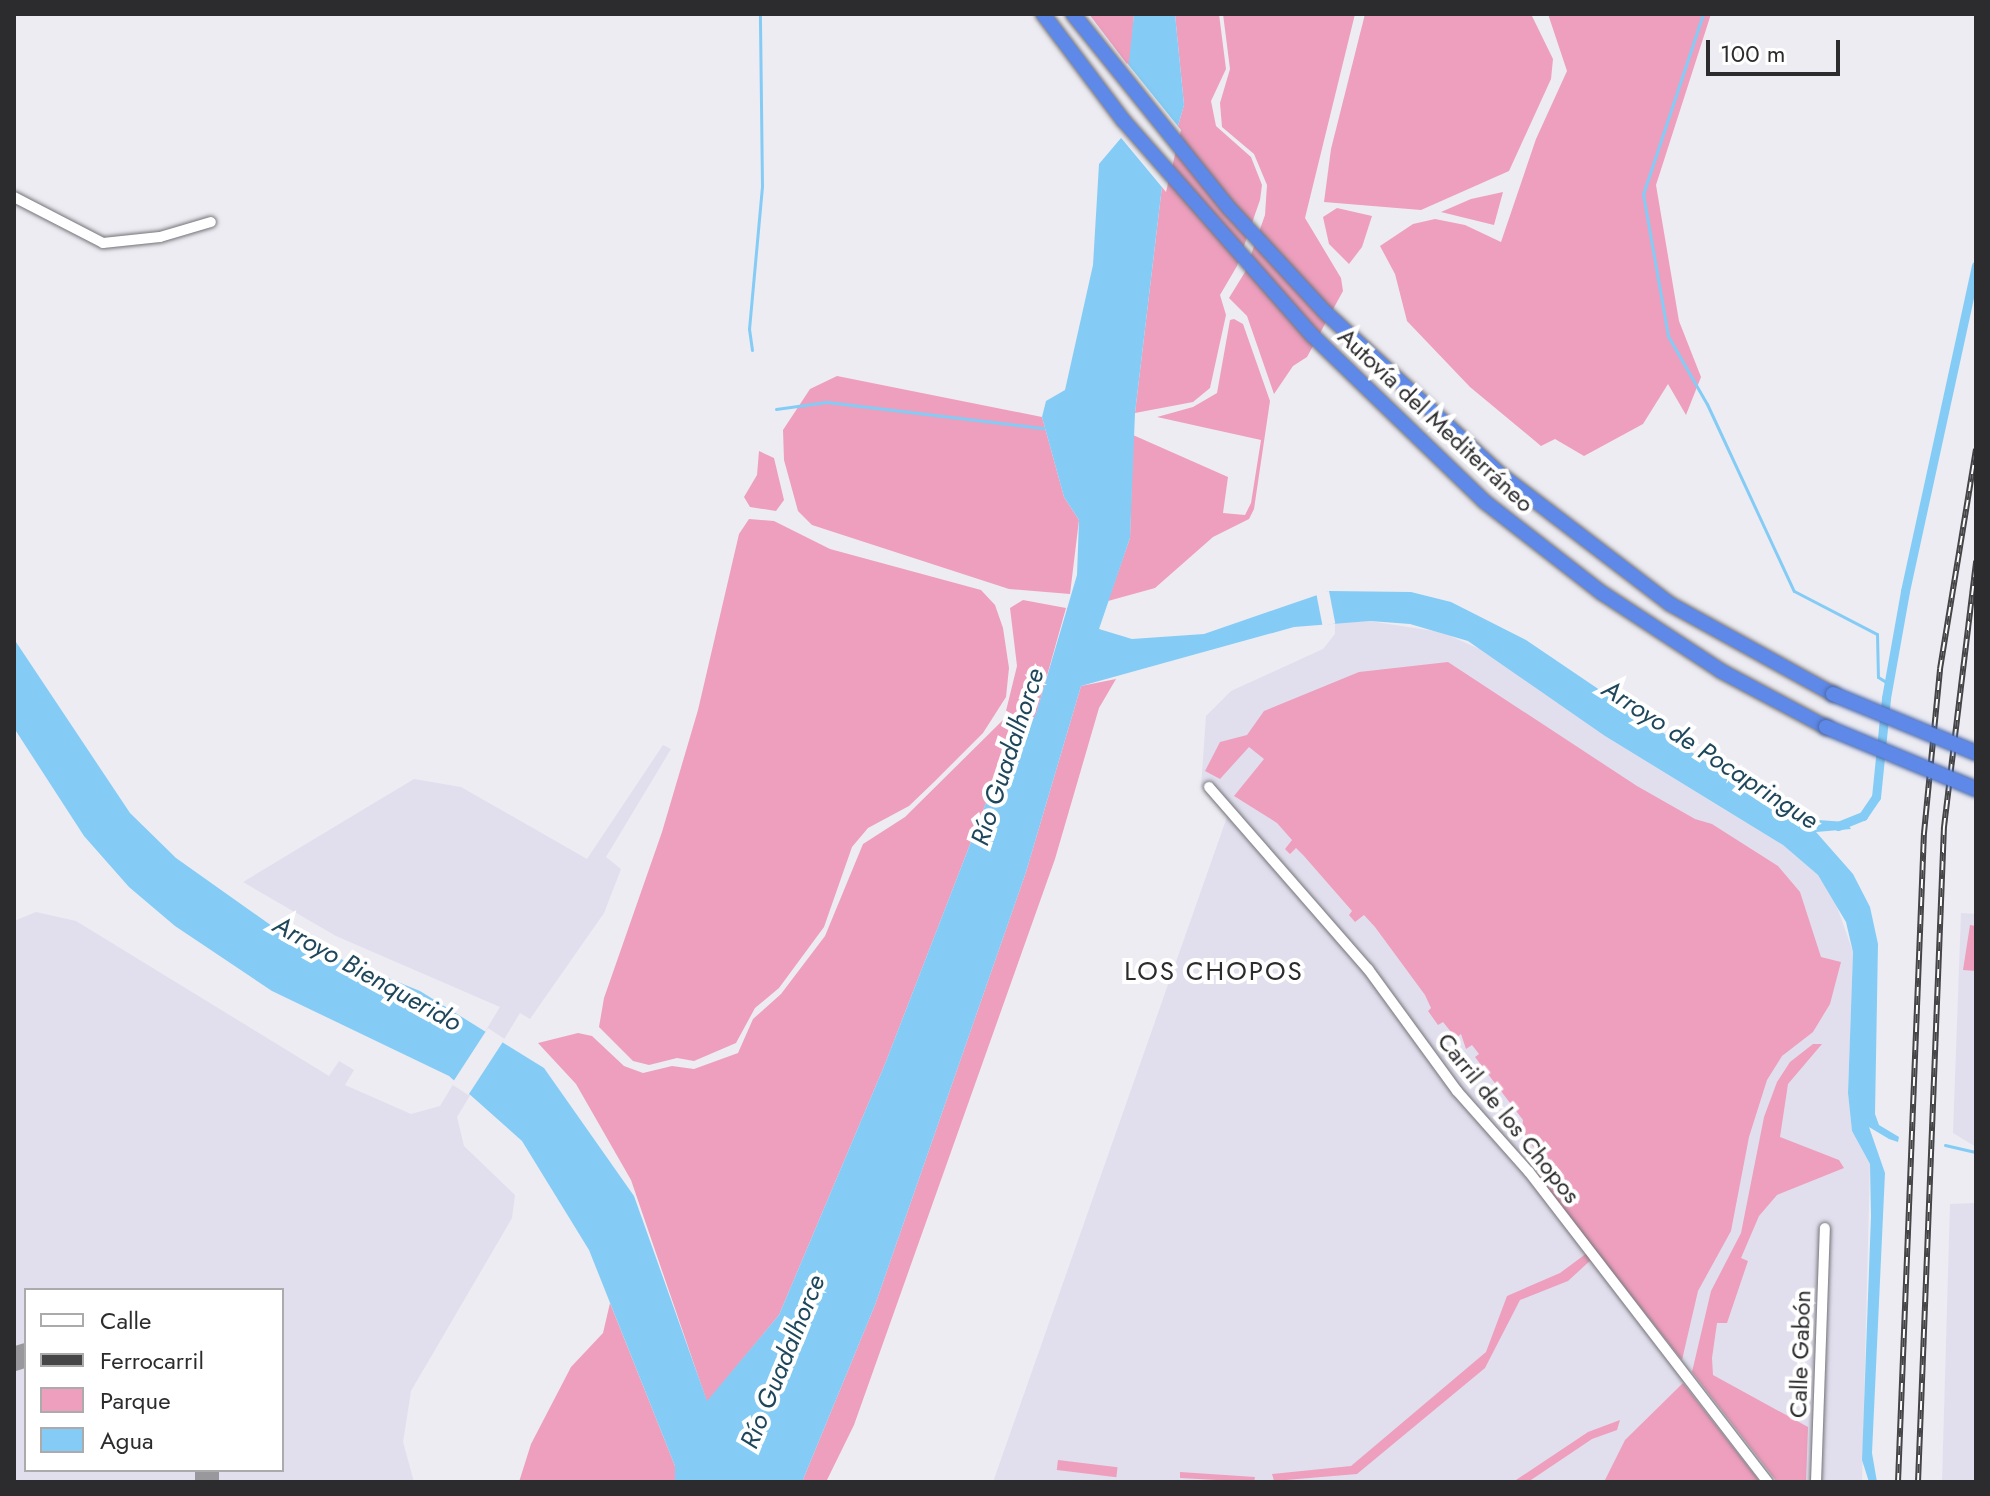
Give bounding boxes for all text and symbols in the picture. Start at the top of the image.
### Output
scale bar [1710,24,1844,74]
text: 100 m [1720,36,1786,71]
street label: Autovía del Mediterráneo [1332,322,1540,518]
water label: Río Guadalhorce [965,665,1051,849]
water label: Arroyo de Pocapringue [1596,674,1824,836]
water label: Arroyo Bienquerido [268,909,466,1039]
district label: LOS CHOPOS [1124,956,1304,988]
street label: Carril de los Chopos [1431,1027,1587,1209]
water label: Río Guadalhorce [734,1271,832,1453]
legend [24,1288,284,1472]
street label: Calle Gabón [1783,1289,1817,1419]
text: Calle [100,1303,151,1338]
text: Ferrocarril [100,1343,204,1378]
text: Parque [100,1383,171,1418]
text: Agua [100,1423,154,1458]

